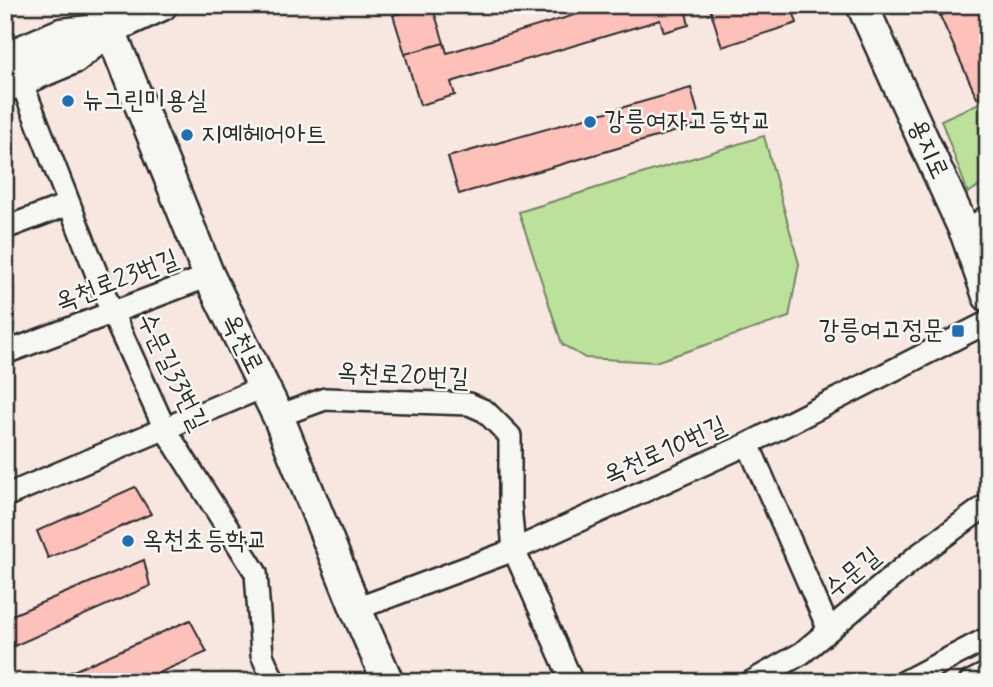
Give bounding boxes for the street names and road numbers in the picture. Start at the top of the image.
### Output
street label: 용지로 [900,113,956,185]
street label: 옥천로23번길 [51,242,183,320]
street label: 수문길33번길 [129,307,215,437]
street label: 옥천로 [213,308,271,380]
street label: 옥천로20번길 [336,356,470,396]
street label: 옥천로10번길 [598,409,732,493]
street label: 수문길 [818,540,888,606]

